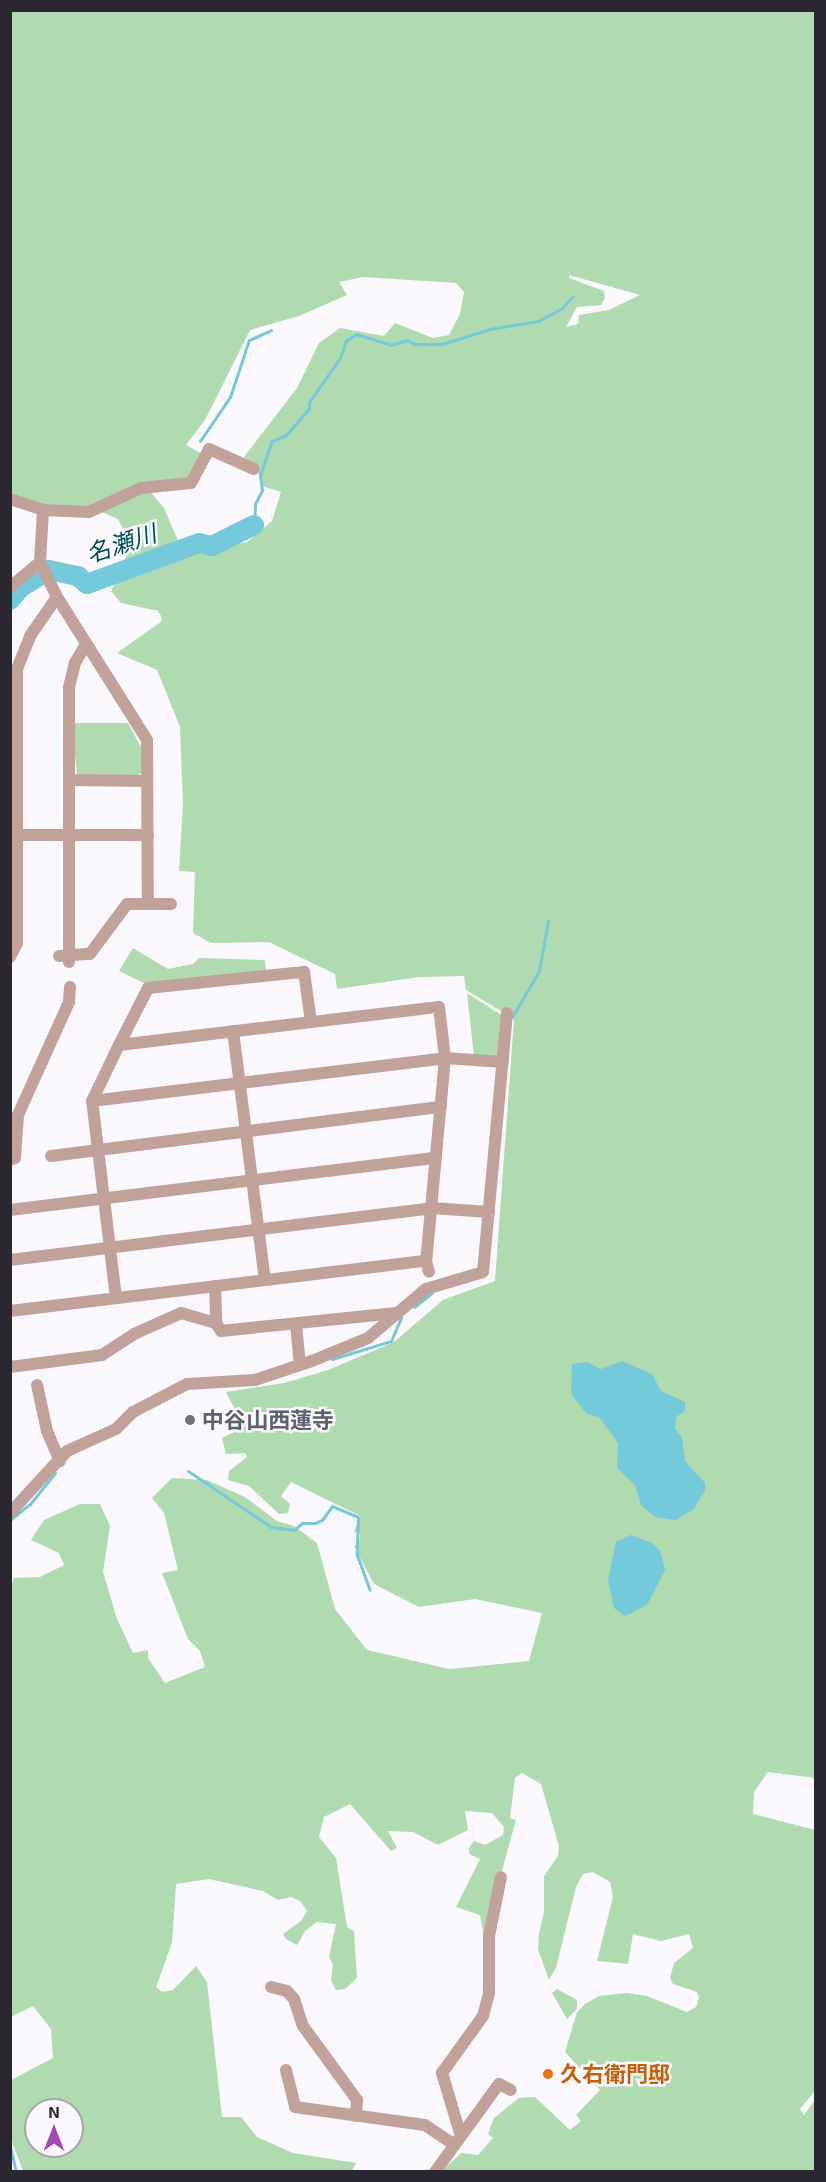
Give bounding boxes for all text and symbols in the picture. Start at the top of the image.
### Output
water label: 名瀬川 [82,518,160,568]
place label: 中谷山西蓮寺 [202,1407,334,1433]
marker: 中谷山西蓮寺 [183,1413,197,1427]
place label: 久右衛門邸 [560,2061,670,2087]
marker: 久右衛門邸 [541,2067,555,2081]
north arrow [24,2098,84,2158]
text: N [48,2102,60,2121]

